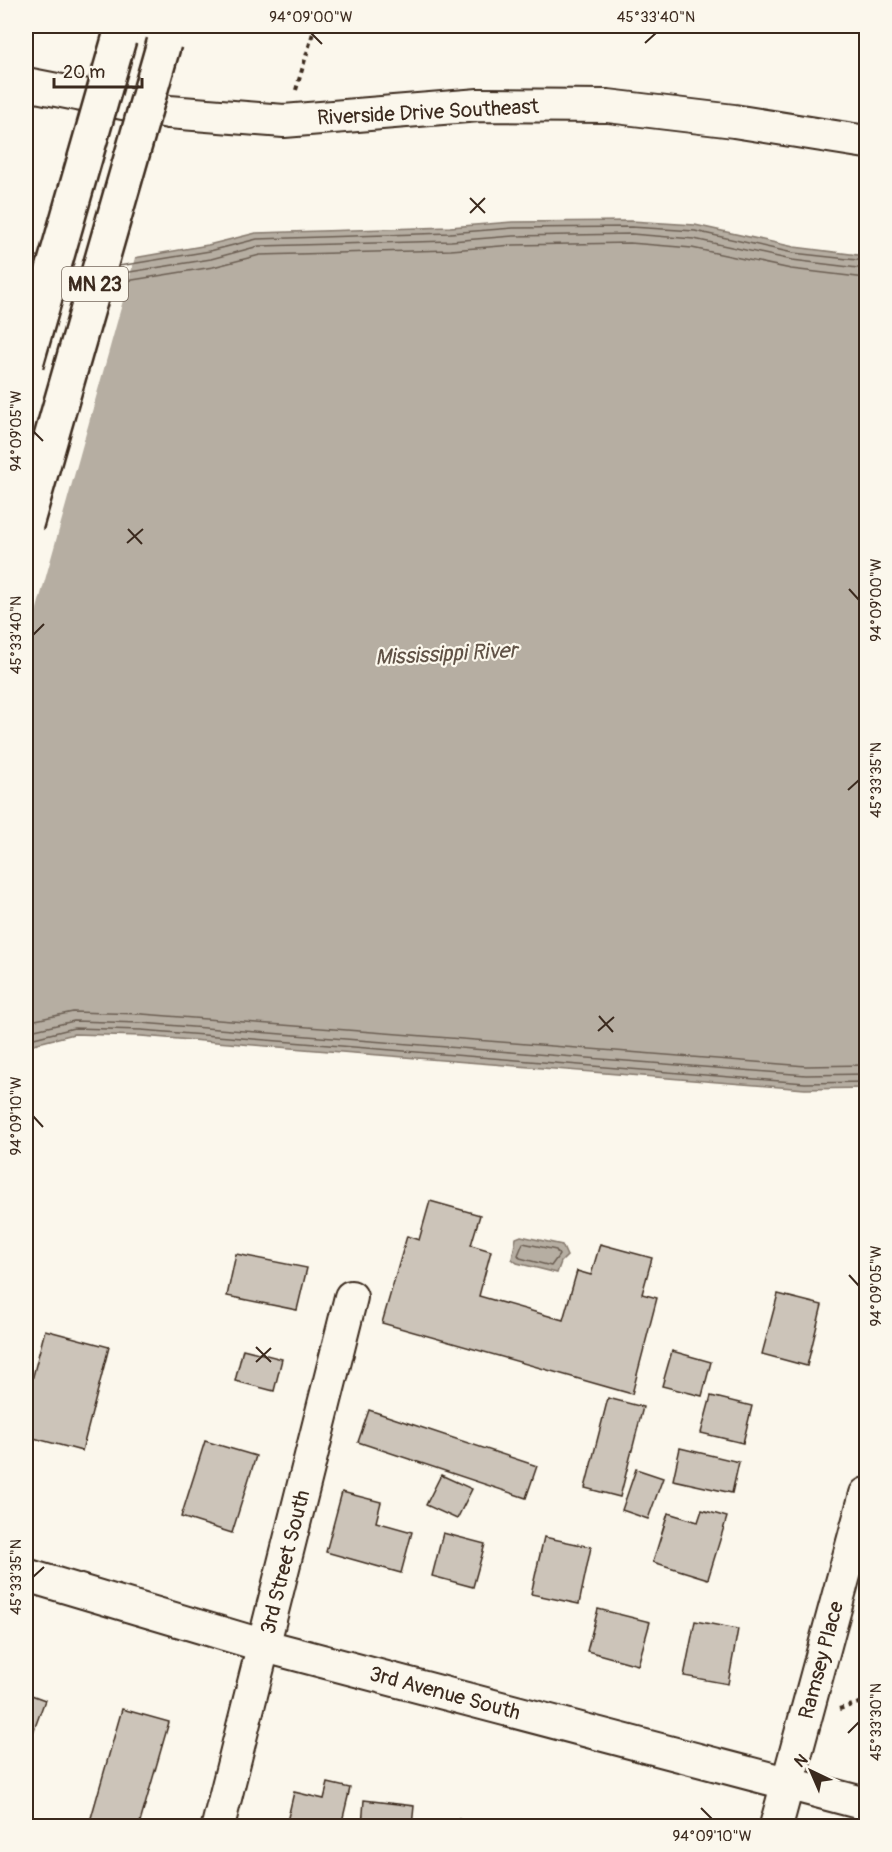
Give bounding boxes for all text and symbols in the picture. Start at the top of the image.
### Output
text: 94°09'00"W [269,8,353,27]
text: 45°33'40"N [617,8,695,27]
scale bar [54,51,142,89]
text: 20 m [63,61,105,84]
street label: Riverside Drive Southeast [316,93,540,132]
road number: MN 23 [62,267,128,301]
text: 94°09'05"W [7,390,26,472]
text: 94°09'00"W [867,558,886,642]
text: 45°33'40"N [7,596,26,674]
water label: Mississippi River [374,636,521,672]
text: 45°33'35"N [867,742,886,818]
text: 94°09'10"W [7,1076,26,1155]
text: 94°09'05"W [867,1245,886,1327]
street label: 3rd Street South [255,1487,316,1637]
text: 45°33'35"N [7,1539,26,1615]
street label: Ramsey Place [793,1598,850,1722]
street label: 3rd Avenue South [366,1660,523,1727]
text: 45°33'30"N [867,1683,886,1761]
north arrow [781,1741,841,1801]
text: N [790,1750,812,1772]
text: 94°09'10"W [673,1827,752,1846]

